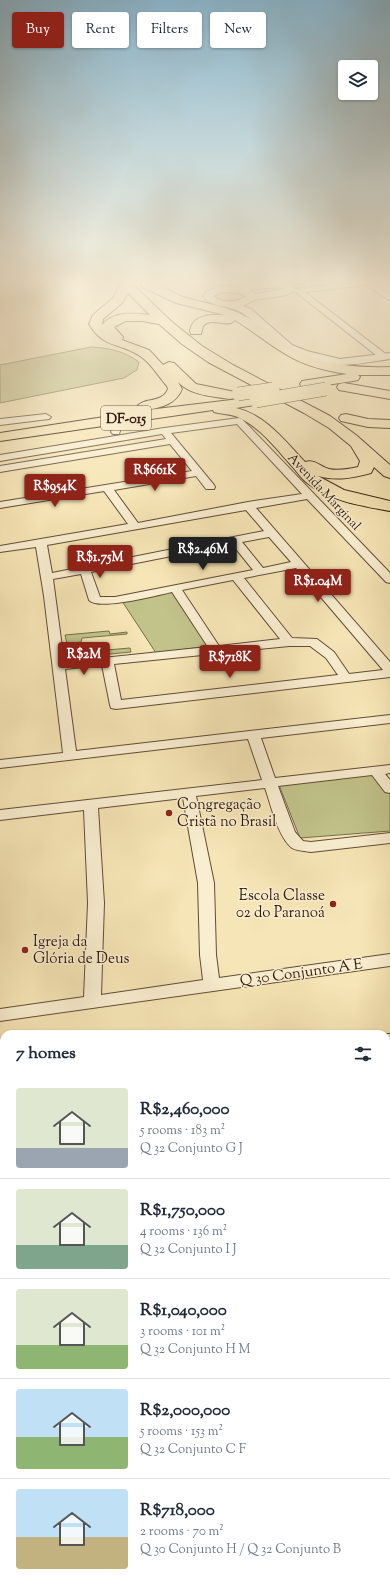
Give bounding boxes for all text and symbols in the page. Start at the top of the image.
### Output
chip: Buy [12,12,64,48]
chip: Rent [72,12,129,48]
chip: Filters [137,12,202,48]
chip: New [210,12,266,48]
map controls [338,60,378,100]
button: layers [338,60,378,100]
road number: DF-015 [101,406,151,430]
street label: Avenida Marginal [283,450,364,535]
pin: R$661K [122,458,188,492]
text: R$661K [134,462,176,480]
pin: R$954K [22,474,88,508]
text: R$954K [33,478,77,496]
pin: R$2.46M [166,537,240,571]
text: R$2.46M [178,541,228,559]
pin: R$1.75M [63,545,137,579]
text: R$1.75M [77,549,123,567]
pin: R$1.04M [281,569,355,603]
text: R$1.04M [294,573,342,591]
pin: R$2M [60,642,108,676]
pin: R$718K [197,645,263,679]
text: R$2M [67,646,101,664]
text: R$718K [208,649,252,667]
place label: Congregação Cristã no Brasil [177,795,276,833]
marker: Congregação Cristã no Brasil [164,808,174,818]
place label: Escola Classe 02 do Paranoá [236,886,325,924]
marker: Escola Classe 02 do Paranoá [328,899,338,909]
place label: Igreja da Glória de Deus [33,932,130,970]
marker: Igreja da Glória de Deus [20,945,30,955]
street label: Q 30 Conjunto A E [238,954,364,992]
text: 7 homes [16,1042,76,1066]
icon: filters [352,1043,374,1065]
text: R$2,460,000 [140,1098,230,1122]
icon: home [48,1104,96,1152]
text: 5 rooms · 183 m² [140,1122,225,1140]
text: Q 32 Conjunto G J [140,1140,243,1158]
text: R$1,750,000 [140,1199,225,1223]
icon: home [48,1205,96,1253]
text: 4 rooms · 136 m² [140,1223,227,1241]
text: Q 32 Conjunto I J [140,1241,236,1259]
text: R$1,040,000 [140,1299,227,1323]
icon: home [48,1305,96,1353]
text: 3 rooms · 101 m² [140,1323,225,1341]
text: Q 32 Conjunto H M [140,1341,250,1359]
text: R$2,000,000 [140,1399,230,1423]
icon: home [48,1405,96,1453]
text: 5 rooms · 153 m² [140,1423,223,1441]
text: Q 32 Conjunto C F [140,1441,246,1459]
text: R$718,000 [140,1499,215,1523]
icon: home [48,1505,96,1553]
text: 2 rooms · 70 m² [140,1523,224,1541]
text: Q 30 Conjunto H / Q 32 Conjunto B [140,1541,341,1559]

